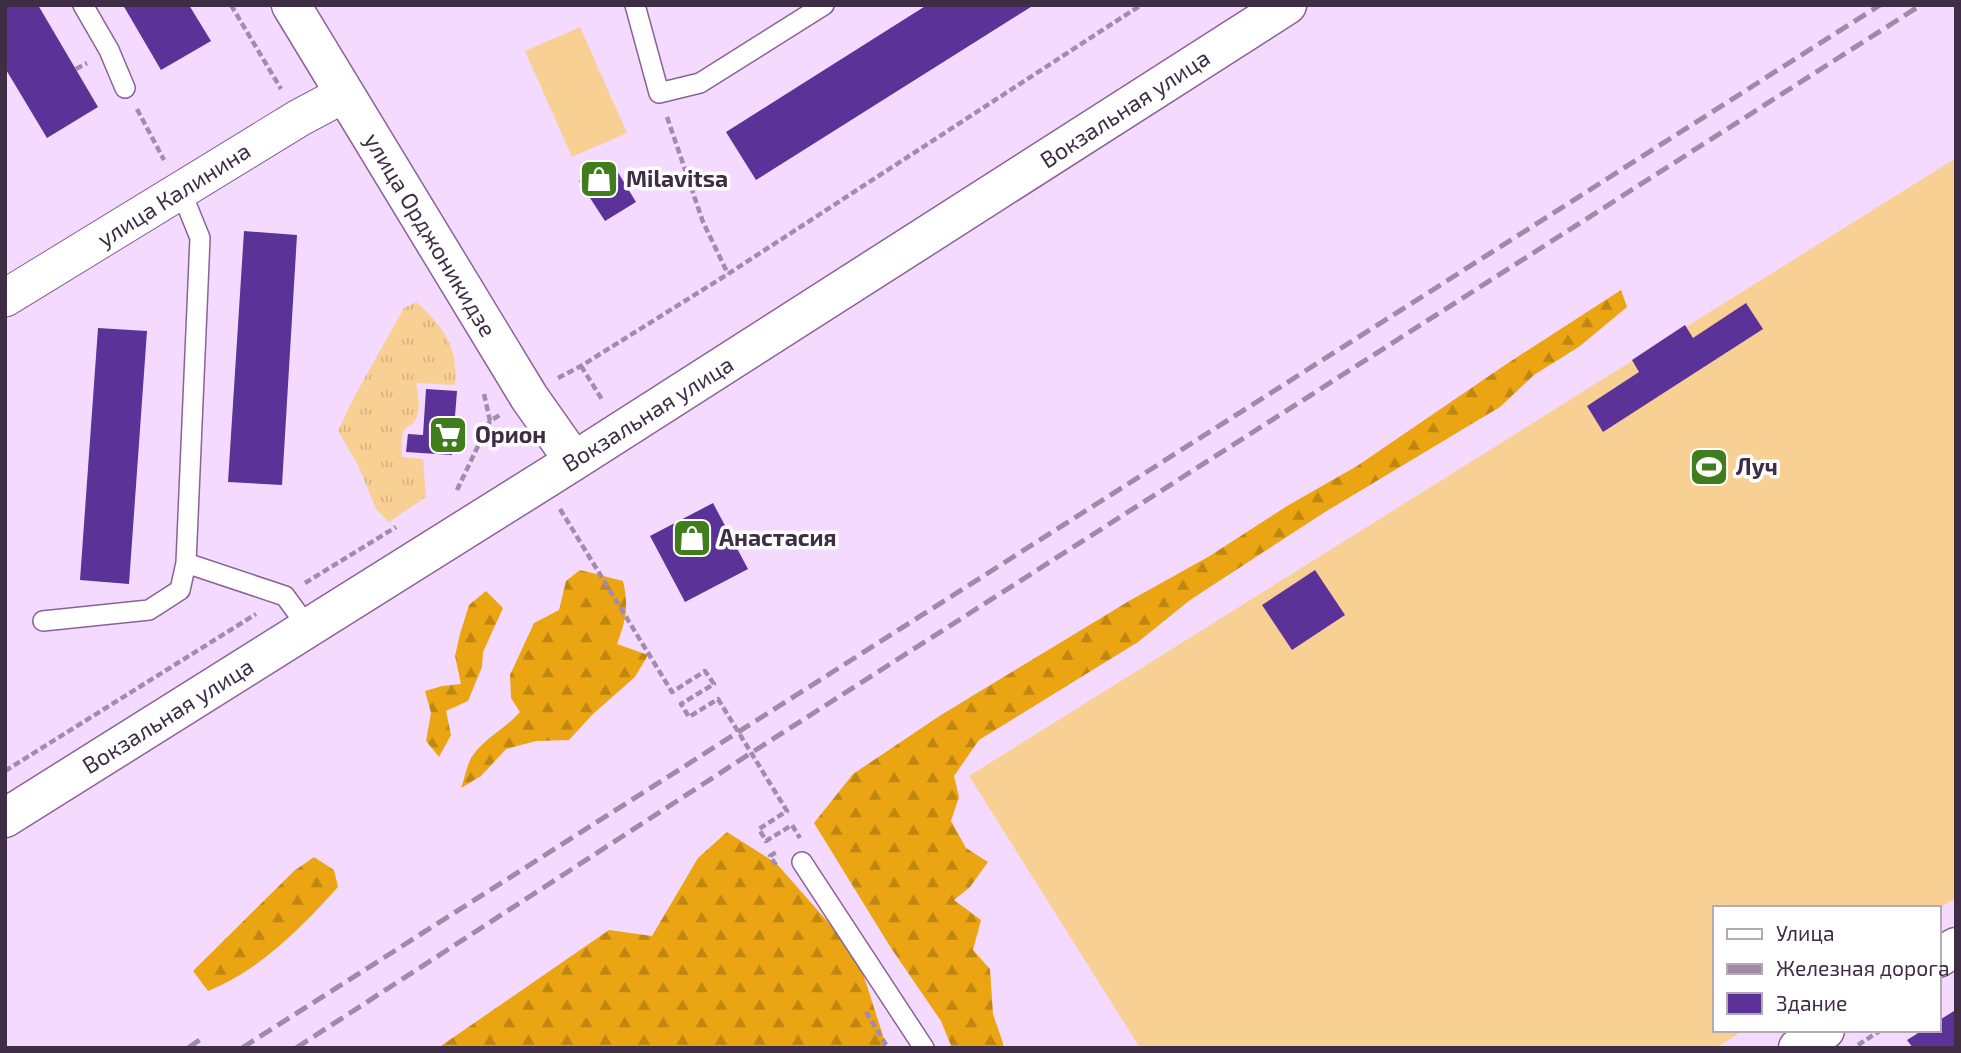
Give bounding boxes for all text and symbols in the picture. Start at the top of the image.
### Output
street label: Вокзальная улица [1034,43,1215,174]
street label: улица Орджоникидзе [358,127,503,342]
street label: улица Калинина [92,136,256,253]
shop icon: Milavitsa [578,158,620,200]
place label: Milavitsa [626,164,728,192]
street label: Вокзальная улица [557,349,739,478]
supermarket icon: Орион [427,414,469,456]
place label: Орион [475,420,546,448]
sports icon: Луч [1688,446,1730,488]
place label: Луч [1736,452,1778,480]
shop icon: Анастасия [671,517,713,559]
place label: Анастасия [719,523,837,551]
street label: Вокзальная улица [77,651,259,780]
legend [1713,906,1940,1032]
text: Улица [1776,920,1835,945]
text: Железная дорога [1776,955,1949,980]
text: Здание [1776,990,1847,1015]

